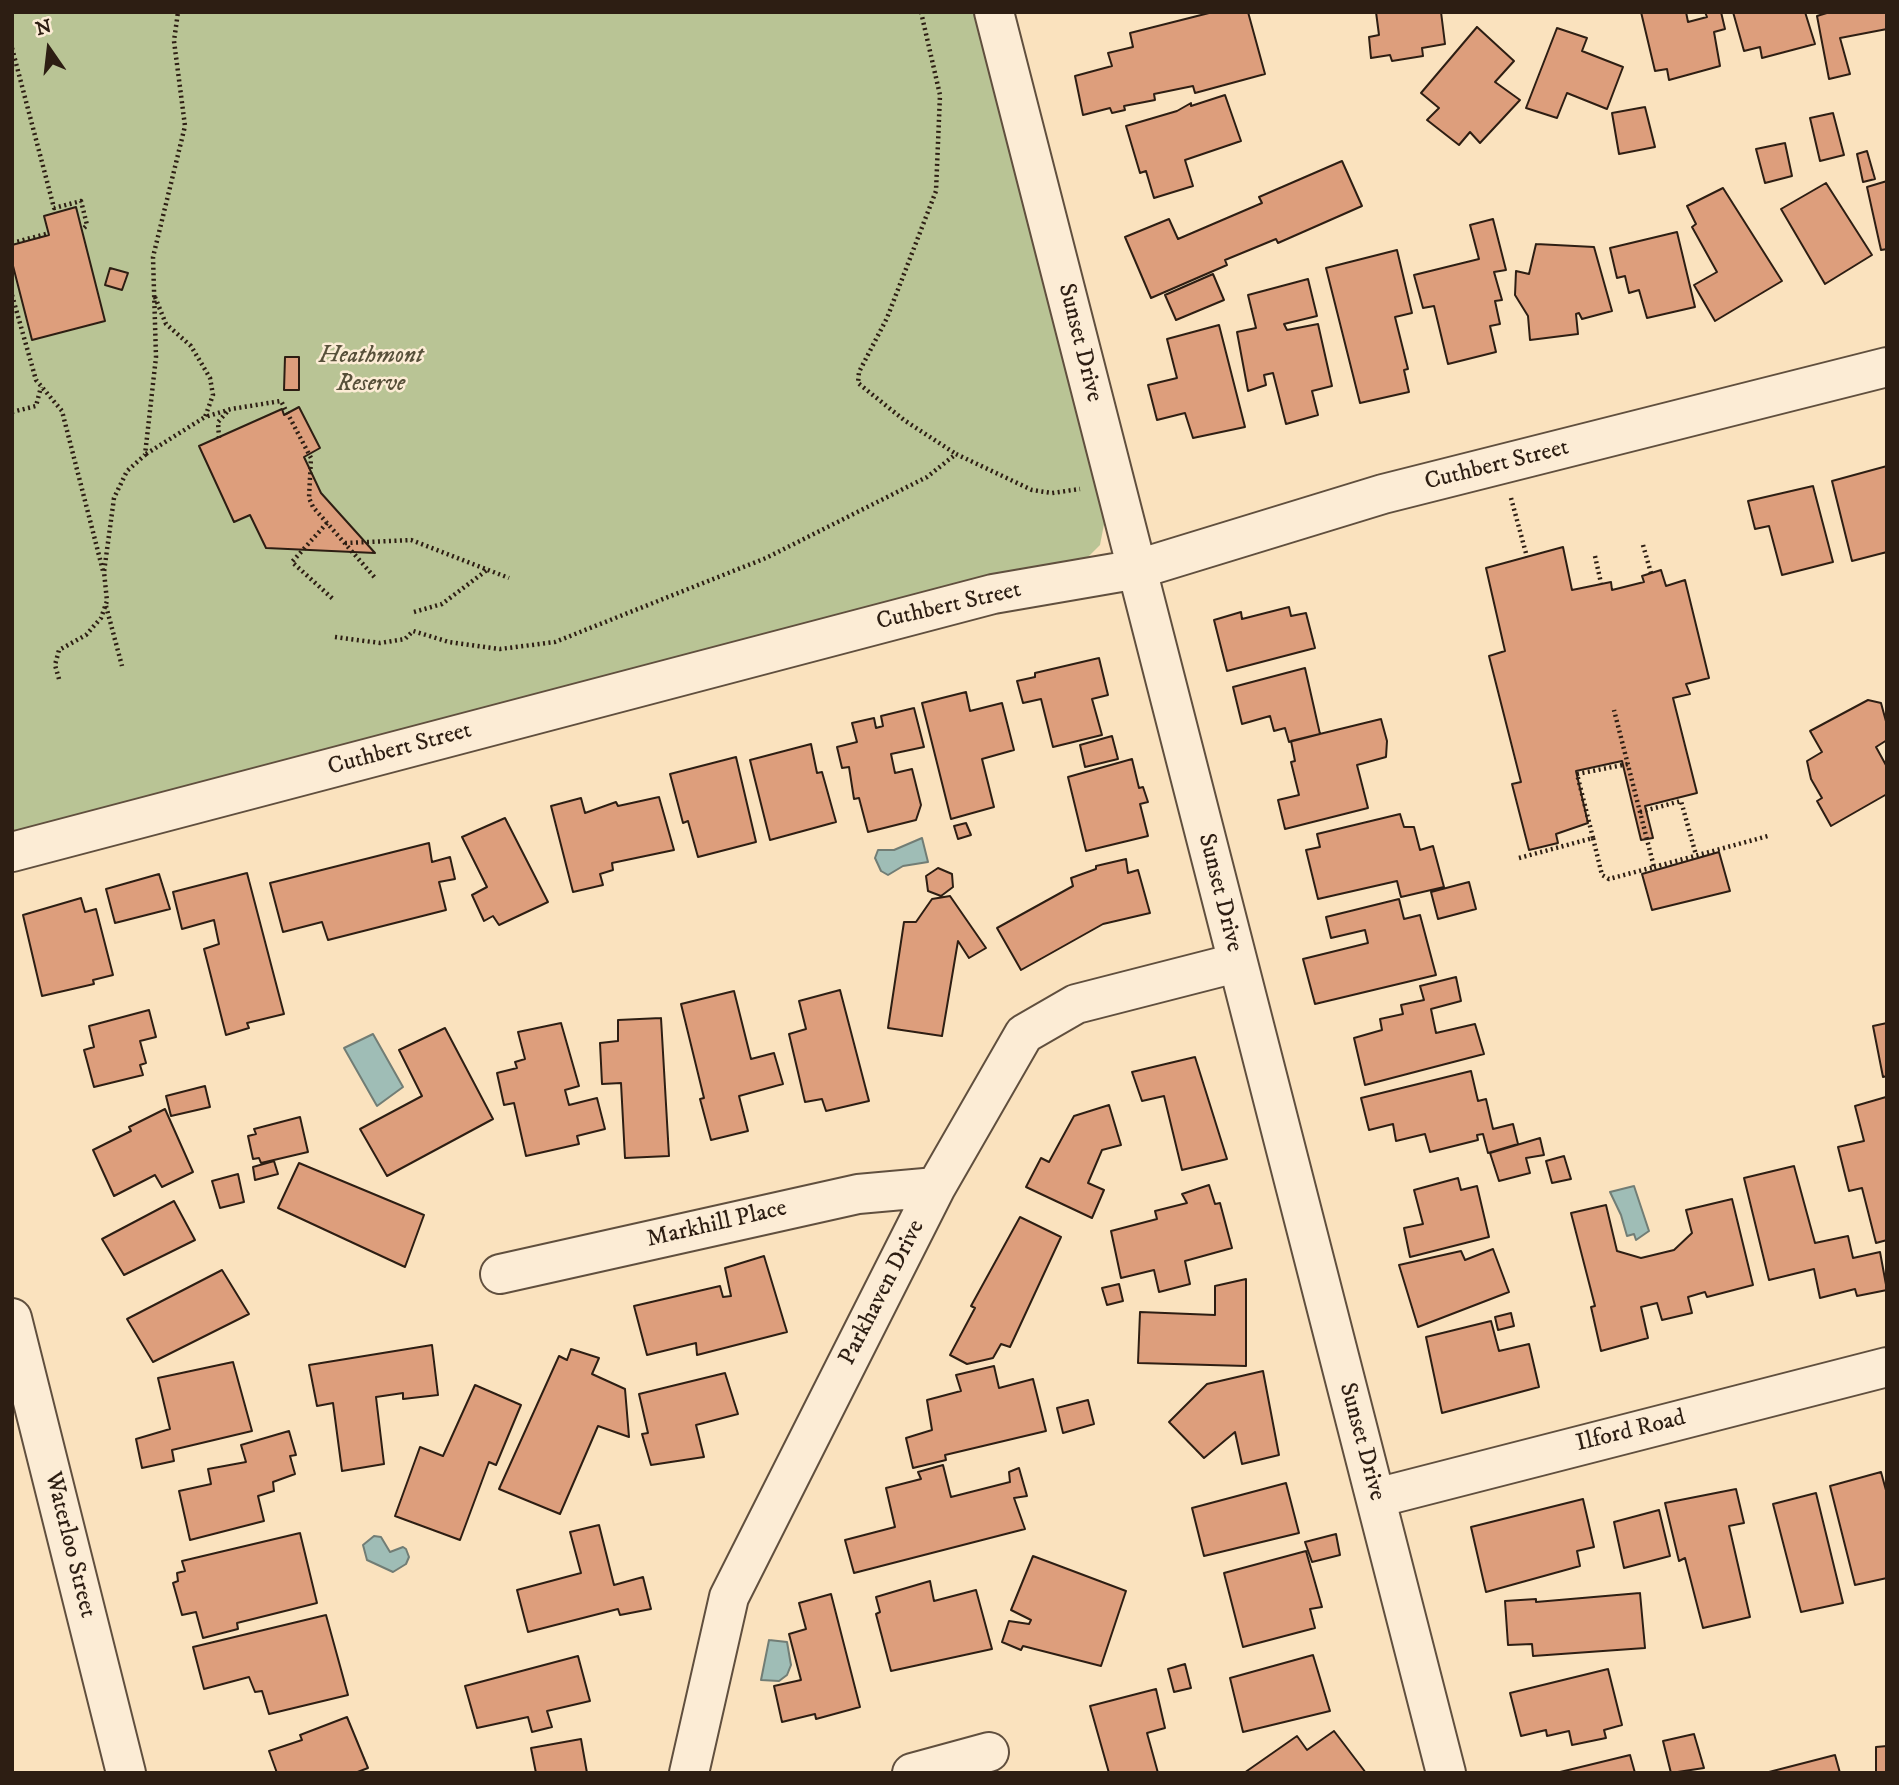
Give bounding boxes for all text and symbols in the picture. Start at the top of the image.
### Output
north arrow [14,14,84,84]
text: N [33,15,54,41]
street label: Sunset Drive [1050,281,1108,405]
park label: Heathmont Reserve [319,343,423,399]
street label: Cuthbert Street [1422,434,1572,498]
street label: Cuthbert Street [874,576,1024,638]
street label: Cuthbert Street [325,717,475,783]
street label: Sunset Drive [1190,831,1248,955]
street label: Markhill Place [644,1195,790,1255]
street label: Parkhaven Drive [834,1216,932,1370]
street label: Sunset Drive [1331,1380,1391,1504]
street label: Ilford Road [1573,1404,1689,1460]
street label: Waterloo Street [37,1469,101,1621]

